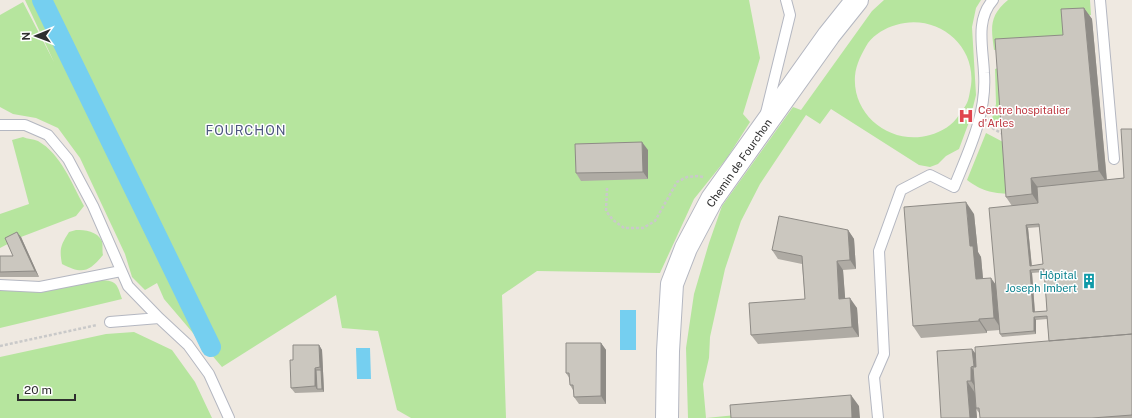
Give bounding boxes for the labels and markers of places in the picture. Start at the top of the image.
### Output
place label: Centre hospitalier d'Arles [978,104,1069,129]
hospital icon: Centre hospitalier d'Arles [957,107,975,125]
place label: Hôpital Joseph Imbert [1005,269,1077,294]
building icon: Hôpital Joseph Imbert [1080,272,1098,290]

